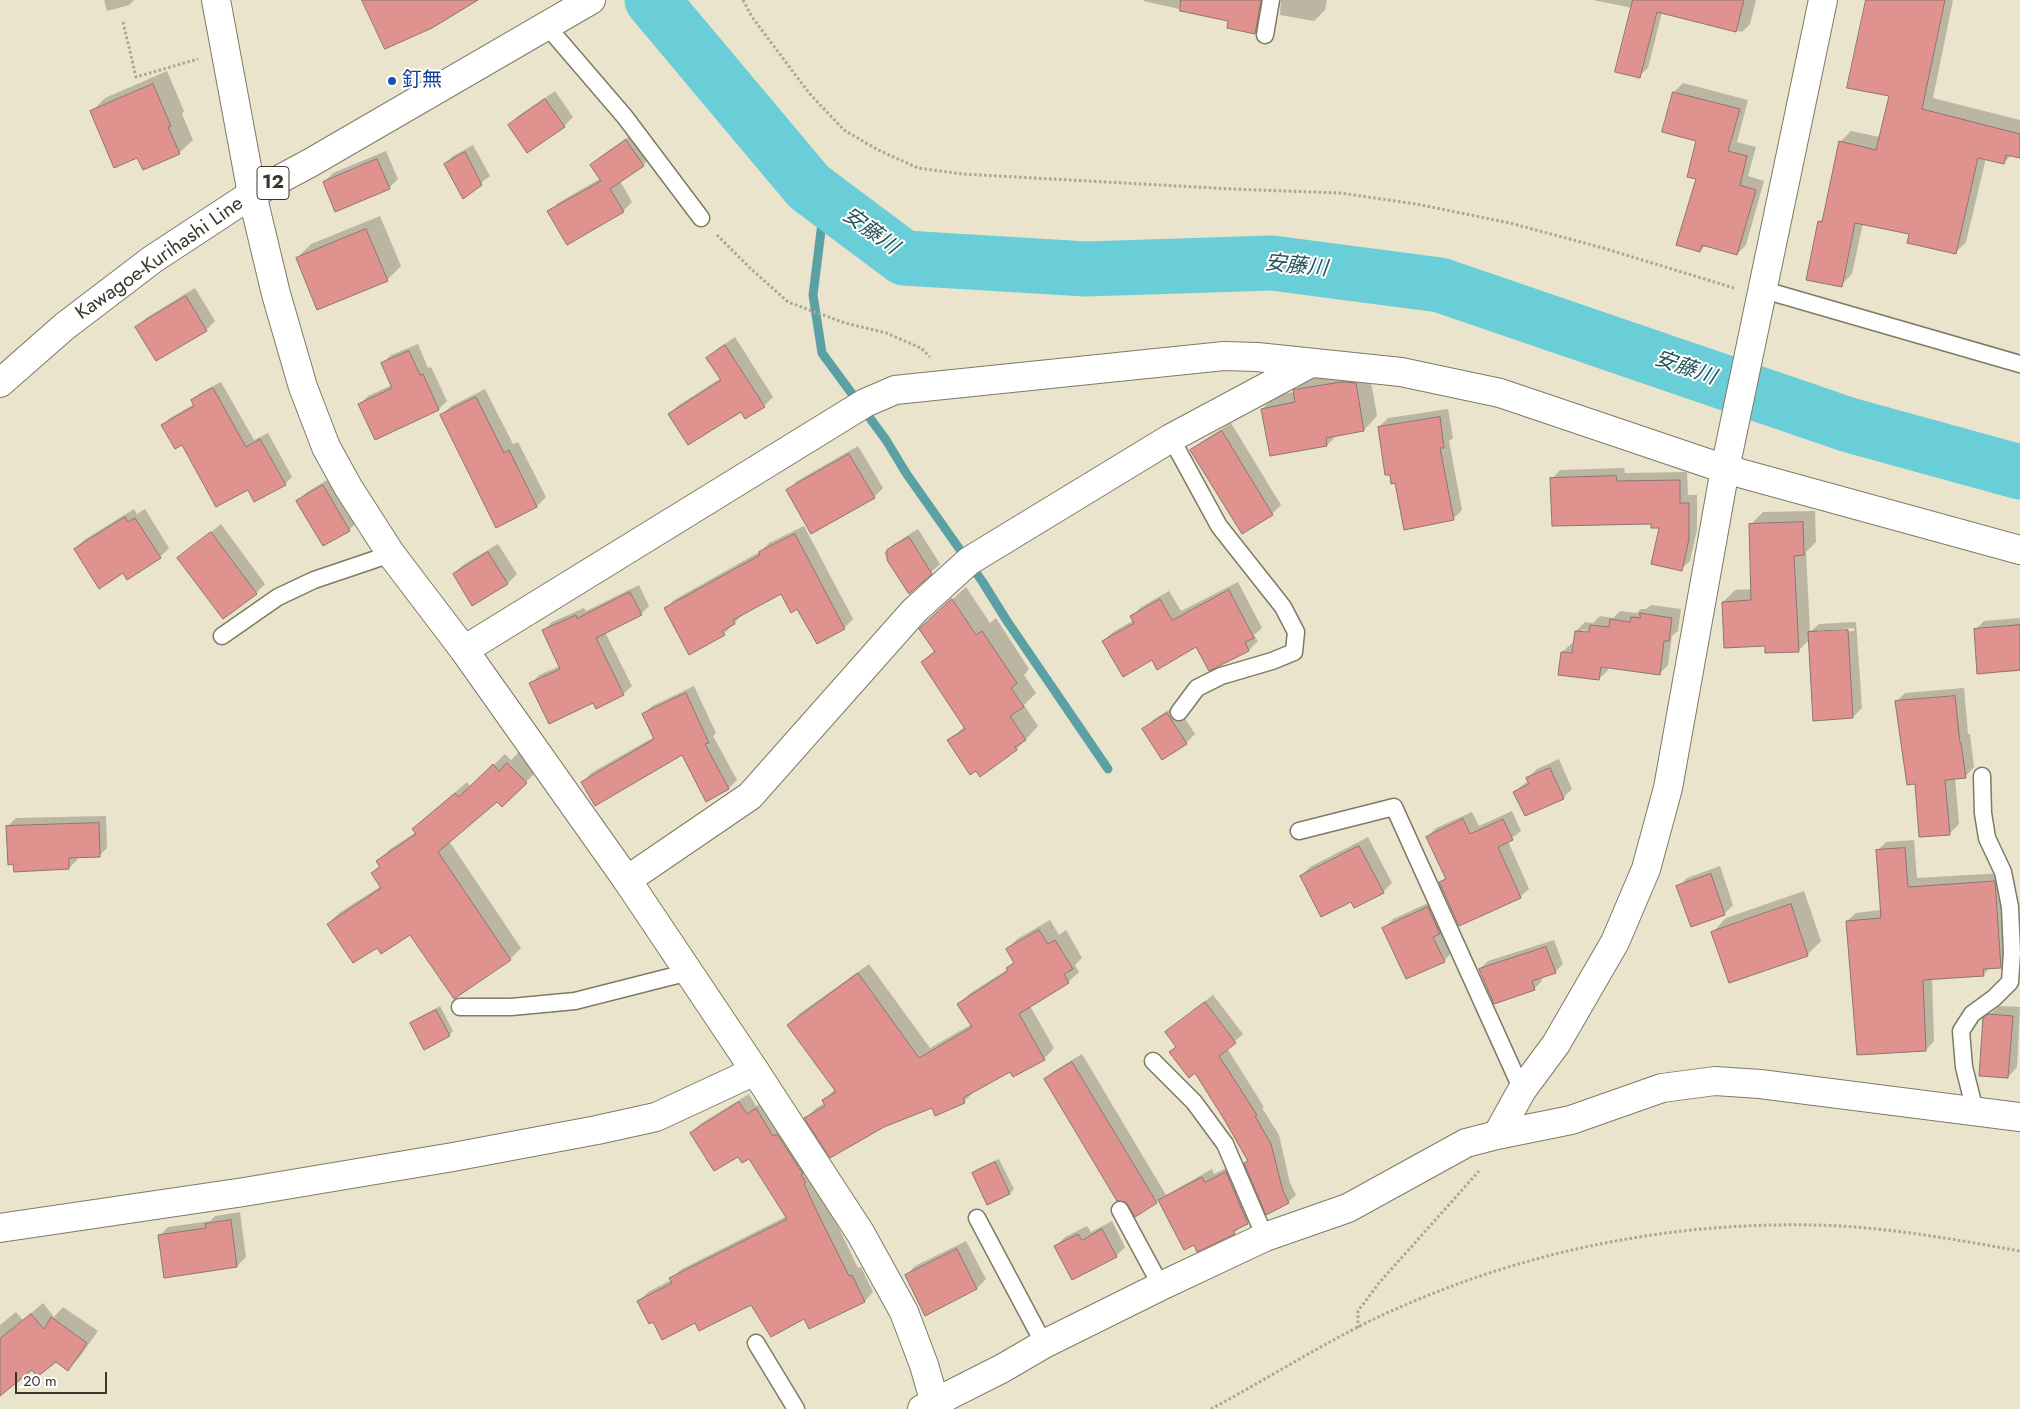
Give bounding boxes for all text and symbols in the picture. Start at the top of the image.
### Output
place label: 釘無 [402,69,442,93]
marker: 釘無 [386,75,398,87]
road number: 12 [257,167,289,200]
street label: Kawagoe-Kurihashi Line [72,192,248,326]
water label: 安藤川 [837,203,903,261]
water label: 安藤川 [1263,251,1329,283]
water label: 安藤川 [1651,347,1719,391]
scale bar [18,1362,110,1394]
text: 20 m [23,1370,57,1392]

